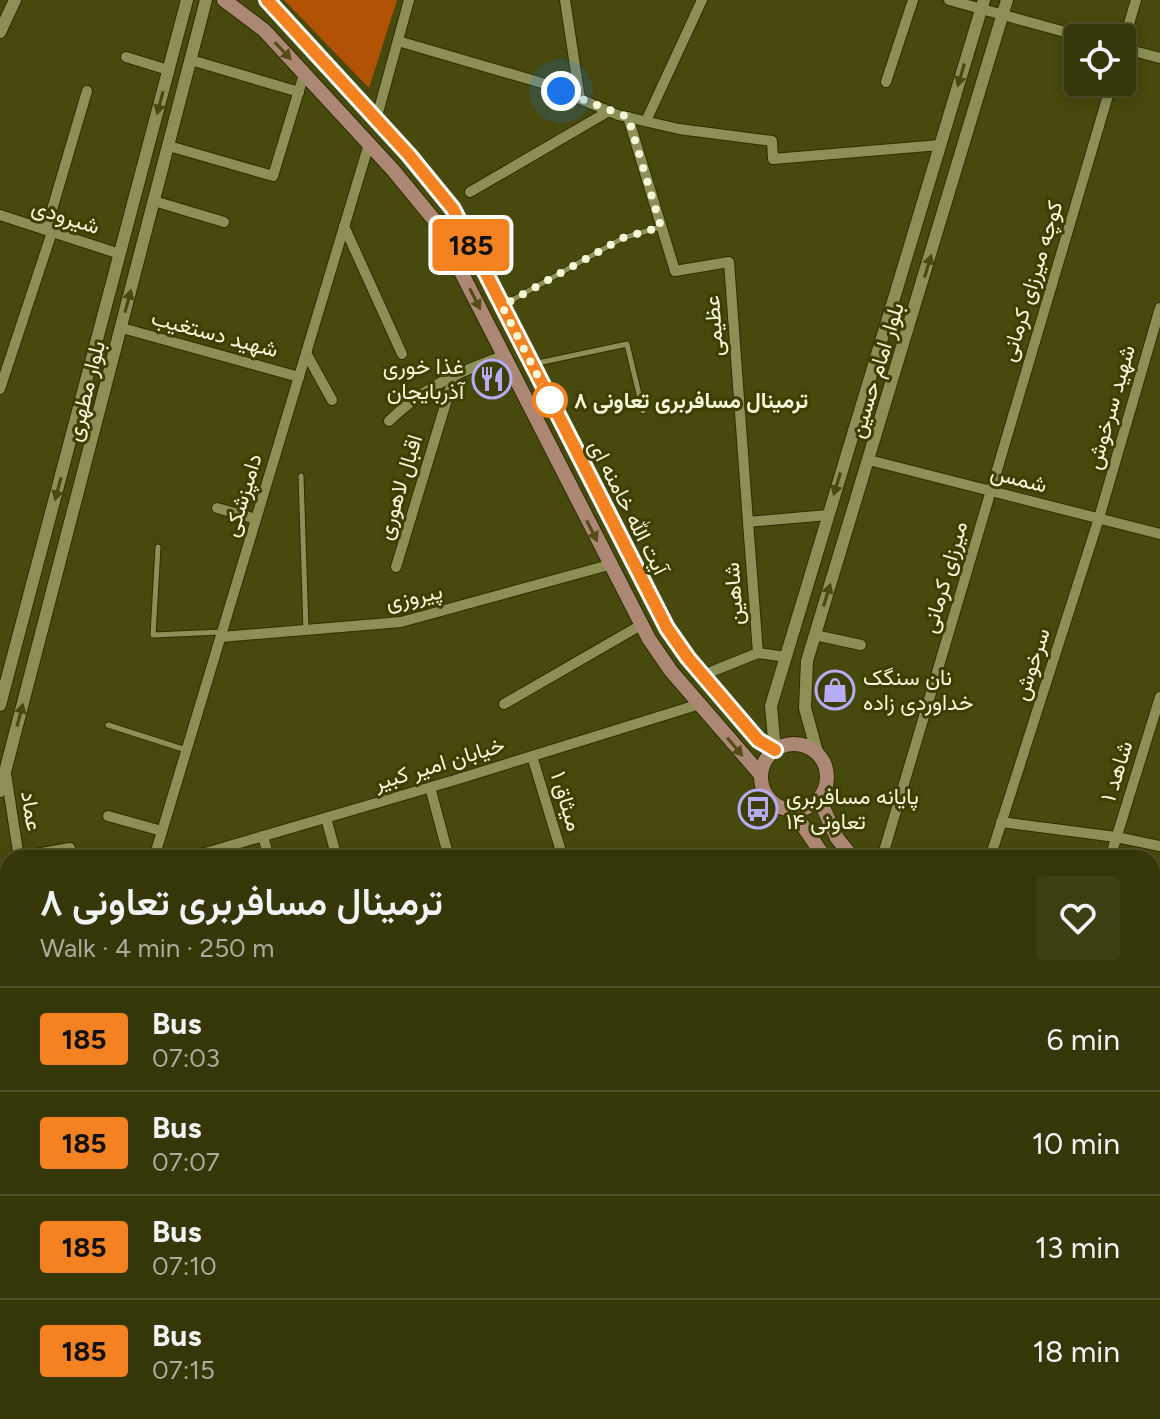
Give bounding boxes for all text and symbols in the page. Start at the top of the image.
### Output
map controls [1064,24,1136,96]
button: locate [1064,24,1136,96]
one-way arrow [273,41,291,60]
one-way arrow [954,63,967,87]
your location [541,71,581,111]
one-way arrow [153,90,165,115]
street label: شیرودی [28,193,103,240]
street label: کوچه میرزای کرمانی [994,197,1070,365]
line badge: 185 [425,219,517,271]
text: 185 [448,228,494,262]
one-way arrow [922,254,935,278]
one-way arrow [468,288,481,311]
one-way arrow [123,289,135,314]
street label: عظیمی [698,294,729,358]
street label: بلوار امام حسین [843,299,911,441]
street label: شهید دستغیب [148,304,281,363]
street label: بلوار مطهری [60,338,111,444]
street label: شهید سرخوش [1080,342,1141,472]
place label: غذا خوری آذربایجان [383,353,466,405]
restaurant icon: غذا خوری آذربایجان [471,358,513,400]
marker: ترمینال مسافربری تعاونی ۸ [533,383,567,417]
place label: ترمینال مسافربری تعاونی ۸ [574,387,808,414]
street label: اقبال لاهوری [371,431,428,543]
street label: آیت الله خامنه ای [583,435,675,581]
street label: دامپزشکی [217,450,269,540]
street label: شمس [988,458,1050,498]
one-way arrow [831,473,843,497]
one-way arrow [51,477,63,502]
street label: میرزای کرمانی [916,518,973,636]
one-way arrow [586,520,599,543]
street label: شاهین [718,562,749,626]
street label: پیروزی [383,577,445,617]
one-way arrow [821,583,834,607]
street label: سرخوش [1007,624,1056,704]
place label: نان سنگک خداوردی زاده [863,664,974,716]
shop icon: نان سنگک خداوردی زاده [814,669,856,711]
one-way arrow [14,703,27,727]
street label: خیابان امیر کبیر [370,731,508,796]
one-way arrow [726,736,743,756]
street label: شاهد ۱ [1095,738,1138,805]
street label: میثاق ۱ [545,768,588,834]
place label: پایانه مسافربری تعاونی ۱۴ [786,783,919,835]
bus stop icon: پایانه مسافربری تعاونی ۱۴ [737,788,779,830]
street label: عماد [15,789,48,833]
button: heart [1036,876,1120,960]
text: ترمینال مسافربری تعاونی ۸ [40,879,443,925]
text: Walk · 4 min · 250 m [40,932,274,964]
text: Bus [152,1005,201,1042]
text: 6 min [1046,1021,1120,1058]
text: 185 [61,1022,107,1056]
text: 07:03 [152,1042,220,1074]
text: Bus [152,1109,201,1146]
text: 10 min [1032,1125,1120,1162]
text: 185 [61,1126,107,1160]
text: 07:07 [152,1146,220,1178]
text: Bus [152,1213,201,1250]
text: 13 min [1035,1229,1120,1266]
text: 185 [61,1230,107,1264]
text: 07:10 [152,1250,217,1282]
text: Bus [152,1317,201,1354]
text: 18 min [1033,1333,1120,1370]
text: 185 [61,1334,107,1368]
text: 07:15 [152,1354,215,1386]

